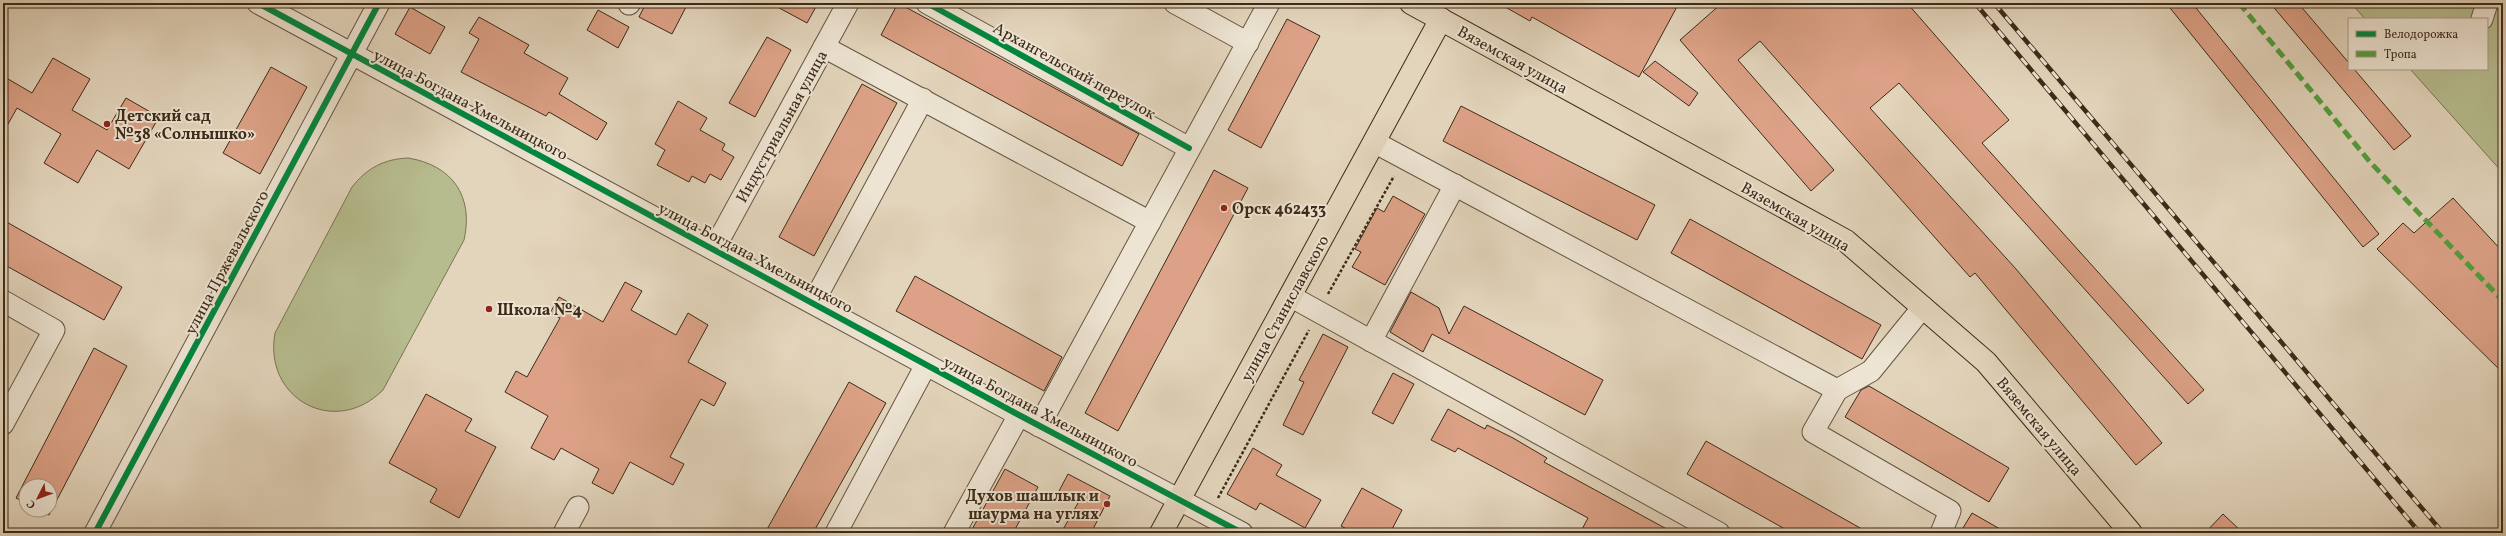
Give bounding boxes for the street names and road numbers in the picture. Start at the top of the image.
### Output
street label: Архангельский переулок [989,18,1160,126]
street label: Вяземская улица [1453,21,1571,100]
street label: улица Богдана Хмельницкого [369,45,571,167]
street label: Индустриальная улица [732,47,834,207]
street label: Вяземская улица [1736,177,1854,258]
street label: улица Пржевальского [180,187,275,339]
street label: улица Богдана Хмельницкого [654,198,856,320]
street label: улица Станиславского [1236,232,1335,386]
street label: улица Богдана Хмельницкого [939,352,1141,474]
street label: Вяземская улица [1990,373,2086,481]

